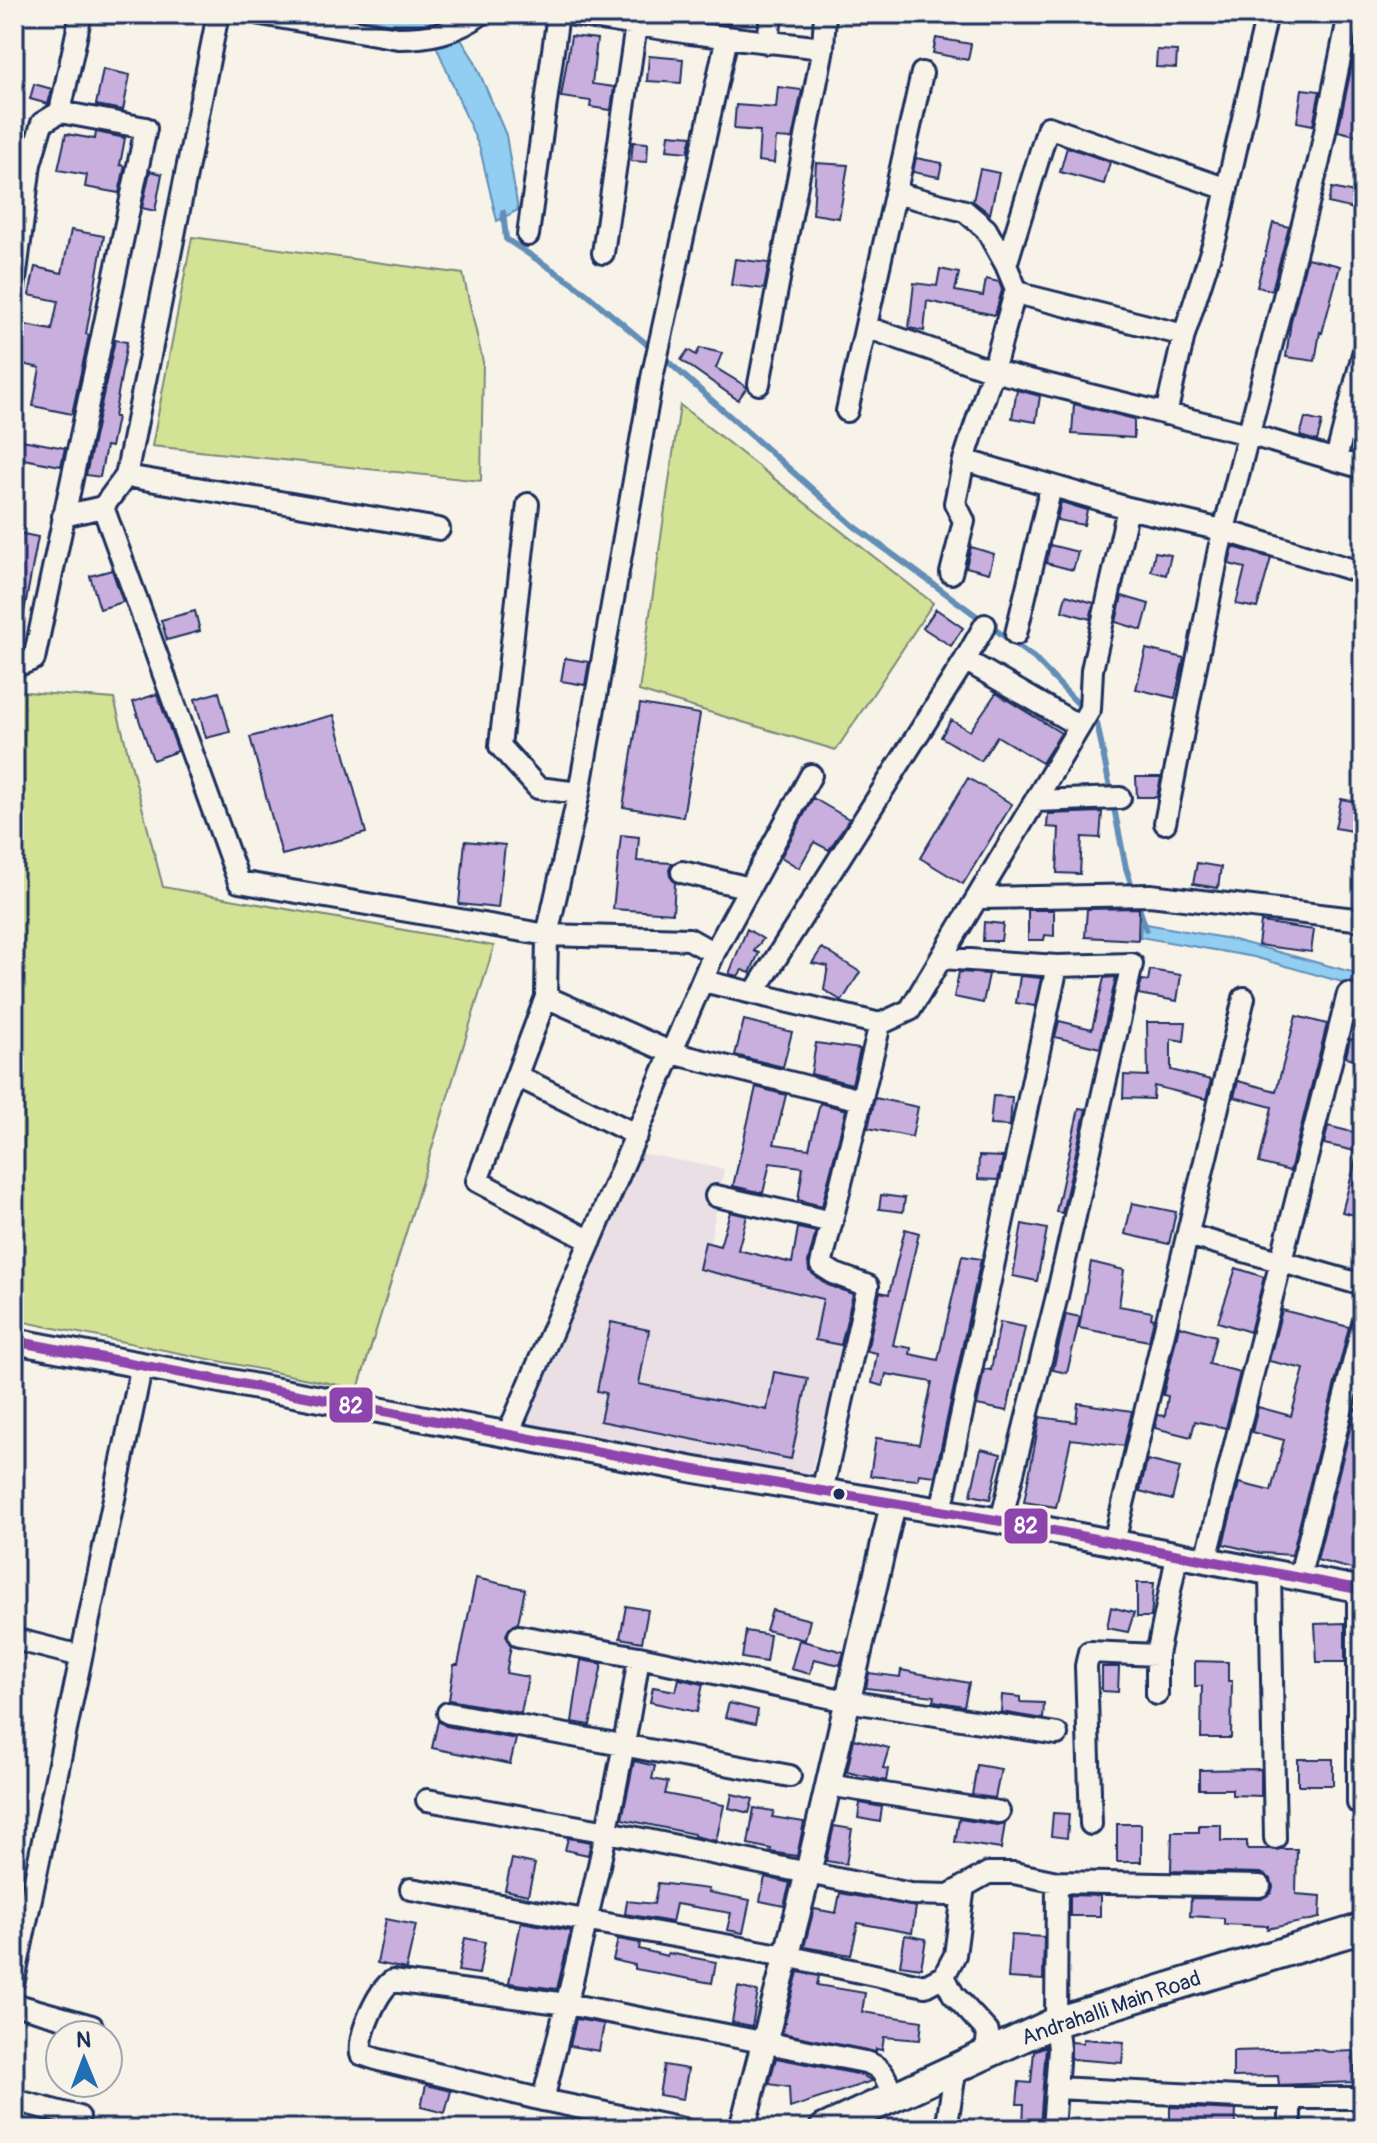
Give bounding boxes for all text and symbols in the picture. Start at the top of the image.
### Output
line badge: 82 [328,1386,374,1424]
text: 82 [339,1392,363,1420]
unlabelled marker [831,1486,847,1502]
line badge: 82 [1003,1507,1049,1545]
text: 82 [1014,1512,1038,1540]
street label: Andrahalli Main Road [1018,1964,1204,2052]
north arrow [44,2019,124,2099]
text: N [76,2026,91,2054]

